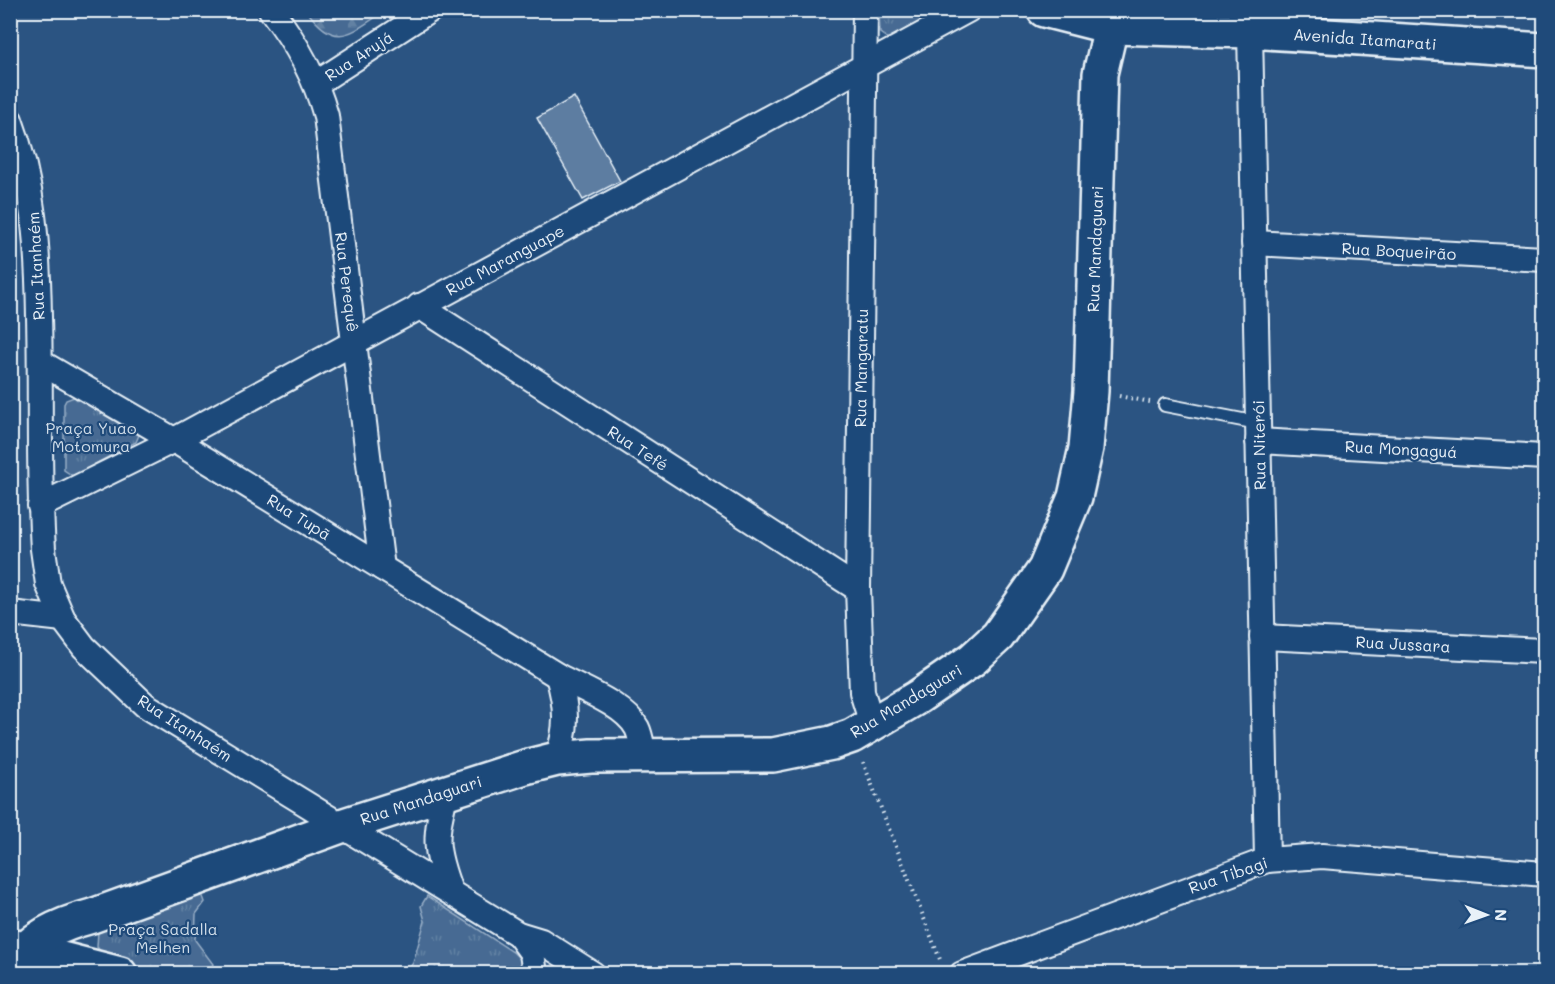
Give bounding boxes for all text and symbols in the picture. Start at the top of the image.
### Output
street label: Avenida Itamarati [1293,23,1437,54]
street label: Rua Arujá [321,26,397,85]
street label: Rua Mandaguari [1082,185,1107,313]
street label: Rua Itanhaém [22,211,49,321]
street label: Rua Maranguape [442,219,568,300]
street label: Rua Perequê [331,231,364,333]
street label: Rua Boqueirão [1341,237,1457,264]
street label: Rua Mangaratu [849,308,872,428]
street label: Rua Niterói [1247,400,1270,490]
park label: Praça Yuao Motomura [46,417,136,456]
street label: Rua Tefé [604,420,673,475]
street label: Rua Mongaguá [1344,435,1458,462]
street label: Rua Tupã [263,489,335,544]
street label: Rua Jussara [1355,631,1451,656]
street label: Rua Mandaguari [846,659,965,742]
street label: Rua Itanhaém [134,689,237,766]
street label: Rua Mandaguari [357,770,484,829]
street label: Rua Tibagi [1186,851,1270,898]
north arrow [1456,885,1516,945]
text: N [1491,909,1512,922]
park label: Praça Sadalla Melhen [108,918,218,957]

